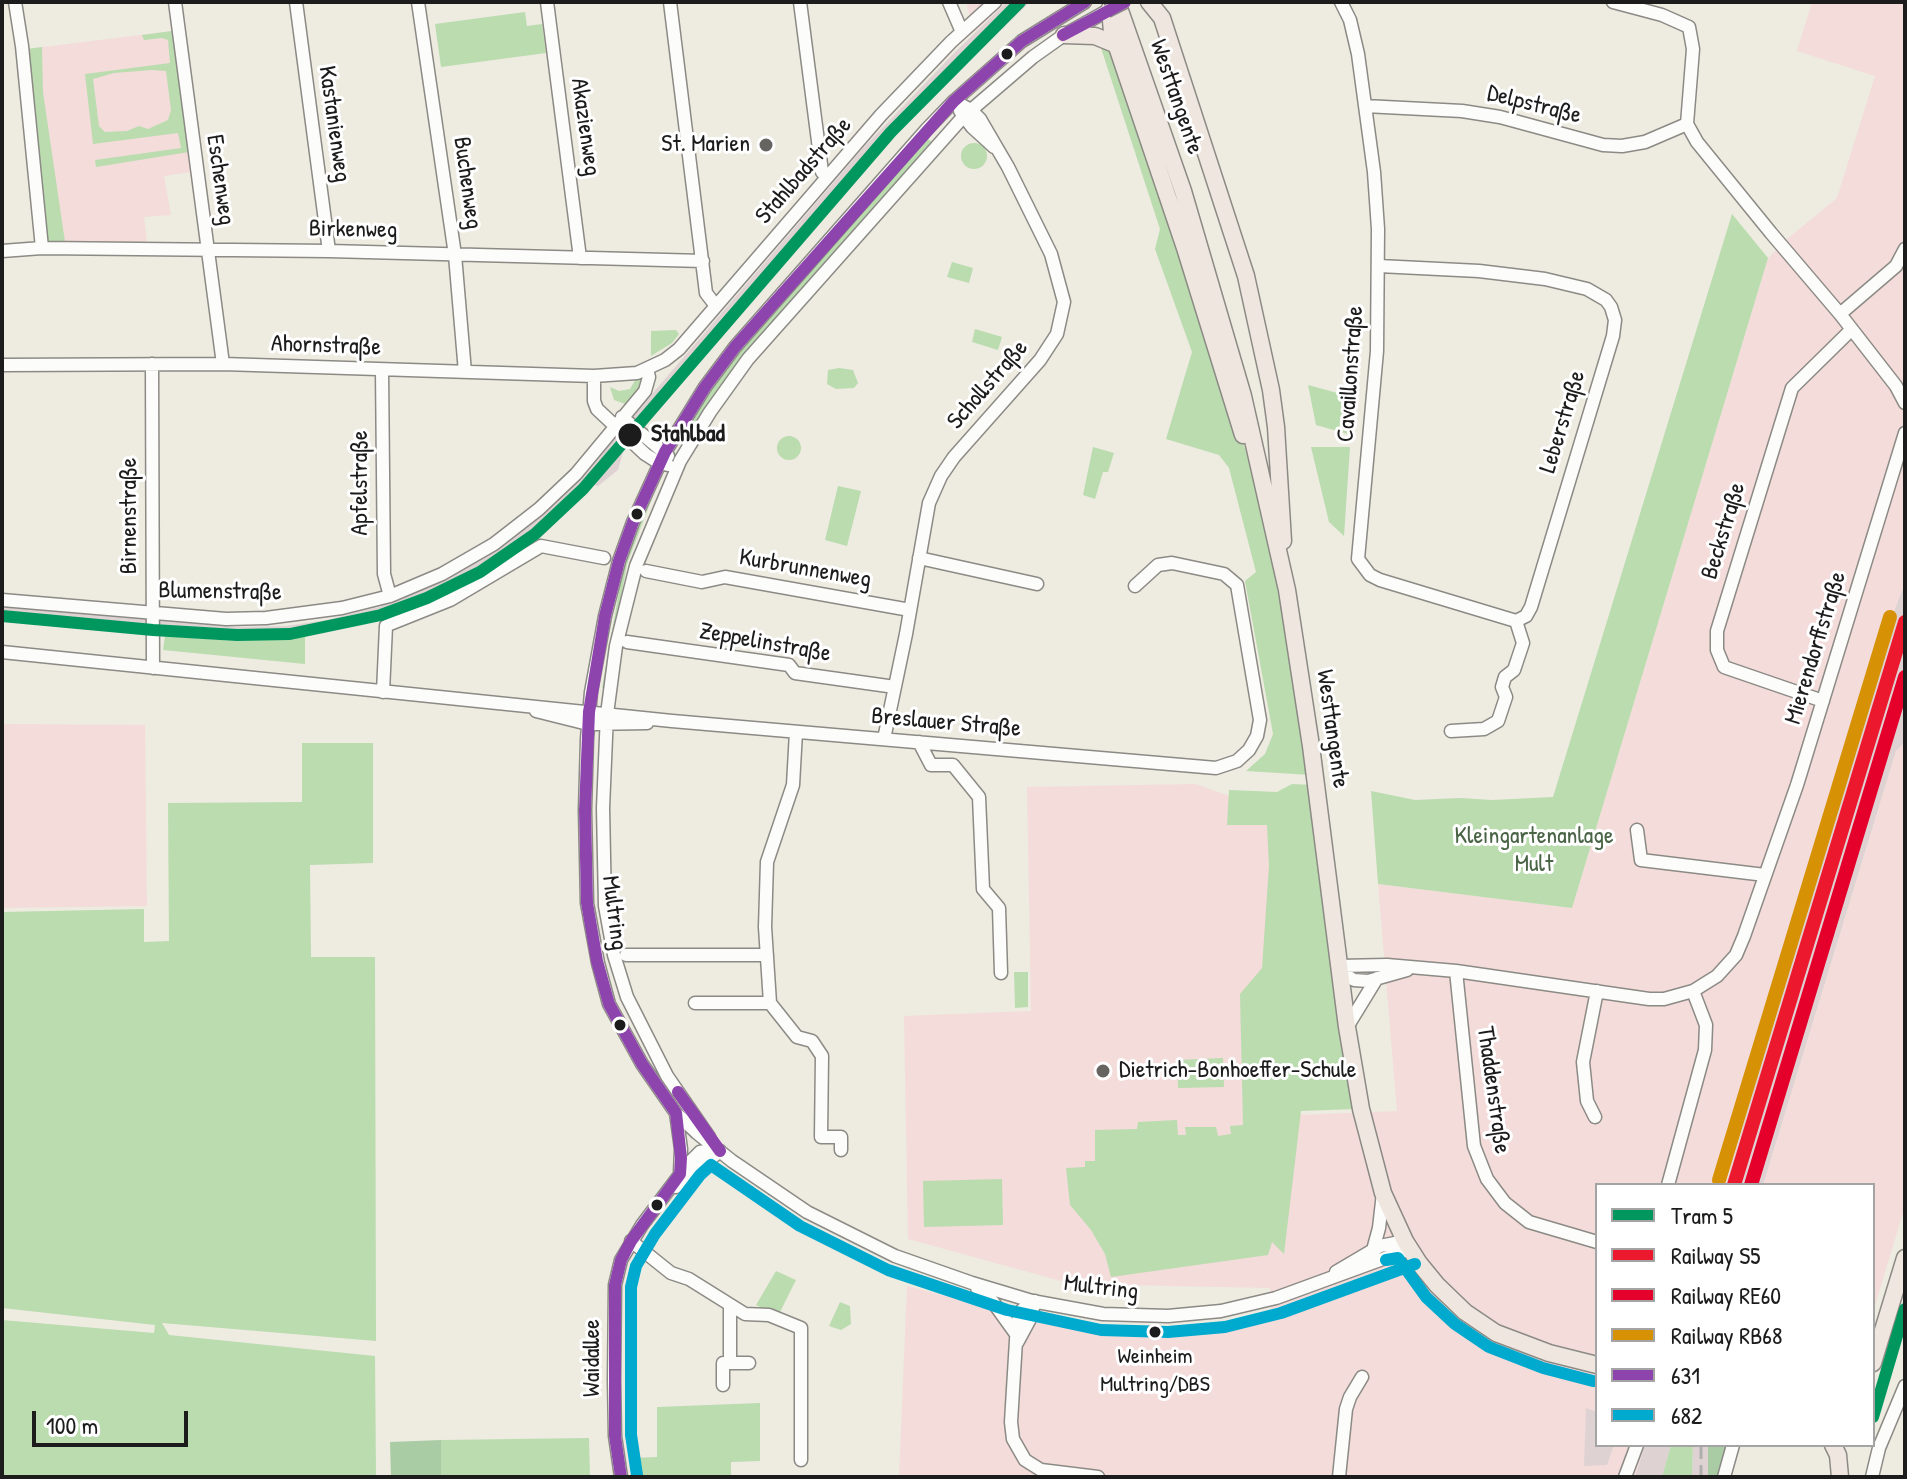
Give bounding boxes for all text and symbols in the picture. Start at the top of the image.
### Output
street label: Westtangente [1143,36,1209,158]
unlabelled marker [999,46,1015,62]
street label: Kastanienweg [312,64,356,184]
street label: Akazienweg [564,76,606,178]
street label: Delpstraße [1484,79,1584,131]
street label: Stahlbadstraße [750,112,858,230]
place label: St. Marien [661,131,750,159]
street label: Eschenweg [199,133,241,227]
street label: Buchenweg [446,135,488,231]
marker: St. Marien [757,136,775,154]
street label: Birkenweg [309,215,397,245]
street label: Cavaillonstraße [1332,305,1370,443]
street label: Ahornstraße [271,330,381,362]
street label: Schollstraße [941,334,1035,436]
street label: Leberstraße [1534,367,1592,477]
marker: Stahlbad [616,421,644,449]
place label: Stahlbad [651,421,725,449]
street label: Apfelstraße [347,431,375,535]
street label: Birnenstraße [116,458,144,574]
street label: Beckstraße [1696,479,1752,583]
unlabelled marker [629,506,645,522]
street label: Kurbrunnenweg [737,543,873,595]
street label: Mierendorffstraße [1779,568,1853,728]
street label: Blumenstraße [158,577,282,607]
street label: Zeppelinstraße [697,617,833,669]
street label: Westtangente [1309,668,1355,790]
street label: Breslauer Straße [870,702,1022,744]
park label: Kleingartenanlage Mult [1455,823,1613,879]
street label: Multring [595,874,633,952]
unlabelled marker [612,1017,628,1033]
street label: Thaddenstraße [1470,1025,1516,1155]
place label: Dietrich-Bonhoeffer-Schule [1119,1057,1356,1085]
marker: Dietrich-Bonhoeffer-Schule [1094,1062,1112,1080]
legend [1595,1183,1875,1447]
unlabelled marker [649,1197,665,1213]
text: Tram 5 [1671,1199,1733,1231]
text: Railway S5 [1671,1239,1760,1271]
street label: Multring [1062,1269,1140,1307]
text: Railway RE60 [1671,1279,1781,1311]
street label: Waidallee [579,1319,607,1397]
text: Railway RB68 [1671,1319,1782,1351]
marker: Weinheim Multring/DBS [1147,1324,1163,1340]
place label: Weinheim Multring/DBS [1100,1344,1210,1396]
text: 631 [1671,1359,1700,1391]
scale bar [36,1395,192,1445]
text: 682 [1671,1399,1702,1431]
text: 100 m [46,1409,98,1441]

